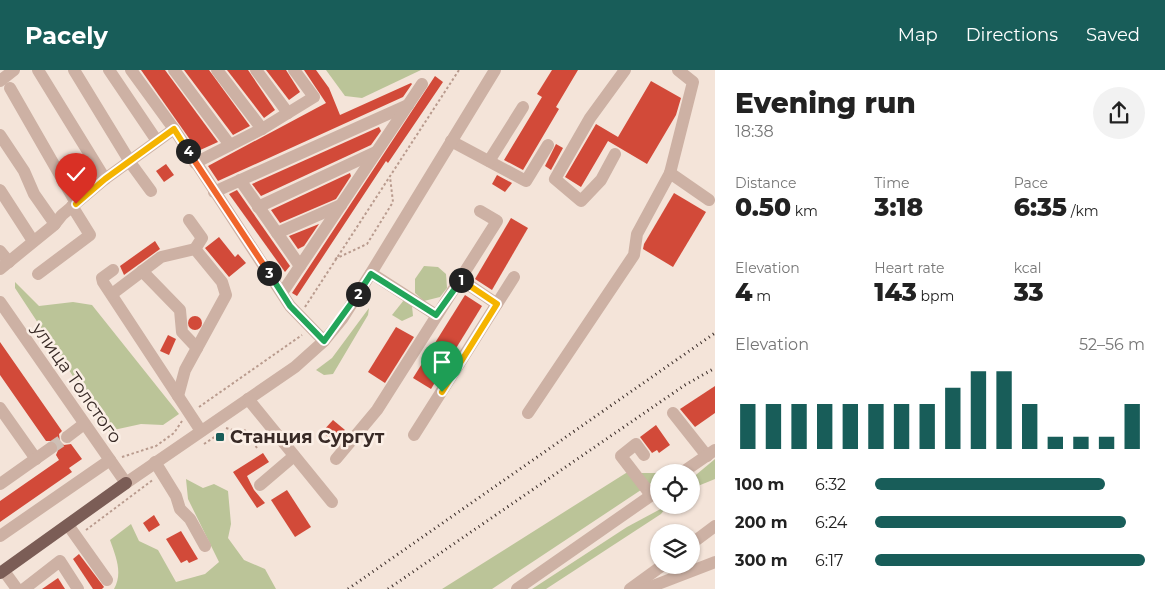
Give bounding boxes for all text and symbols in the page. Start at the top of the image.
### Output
text: Pacely [25,21,108,50]
text: Map [898,24,938,46]
text: Directions [966,24,1058,46]
text: Saved [1086,24,1140,46]
text: Evening run [735,86,916,120]
button: share [1093,87,1145,139]
text: 18:38 [735,122,774,141]
pin: 4 [176,138,200,164]
text: 4 [184,142,193,160]
pin [55,153,97,204]
icon: check [62,160,90,188]
text: Distance [735,174,797,192]
text: Time [874,174,909,192]
text: Pace [1014,174,1048,192]
text: 0.50 [735,192,791,222]
text: 3:18 [874,192,923,222]
text: 6:35 [1014,192,1067,222]
text: km [791,202,818,220]
text: /km [1067,202,1099,220]
text: Elevation [735,259,800,277]
text: Heart rate [874,259,945,277]
text: kcal [1014,259,1042,277]
pin: 3 [256,260,282,286]
text: 3 [265,264,274,282]
pin: 1 [448,268,474,292]
text: 1 [459,271,464,289]
text: 4 [735,277,753,307]
text: 143 [874,277,917,307]
text: 33 [1014,277,1044,307]
pin: 2 [346,282,370,306]
text: 2 [354,285,363,303]
text: m [753,287,771,305]
text: bpm [917,287,954,305]
street label: улица Толстого [27,318,127,448]
text: Elevation [735,335,809,354]
text: 52–56 m [1079,335,1145,354]
pin [421,341,463,392]
icon: arrive [428,348,456,376]
place label: Станция Сургут [230,426,385,448]
marker: Станция Сургут [214,431,226,443]
map controls [650,464,700,574]
button: locate [650,464,700,514]
text: 100 m [735,475,784,494]
text: 6:32 [815,475,846,494]
text: 200 m [735,513,787,532]
text: 6:24 [815,513,847,532]
button: layers [650,524,700,574]
text: 300 m [735,551,788,570]
text: 6:17 [815,551,843,570]

